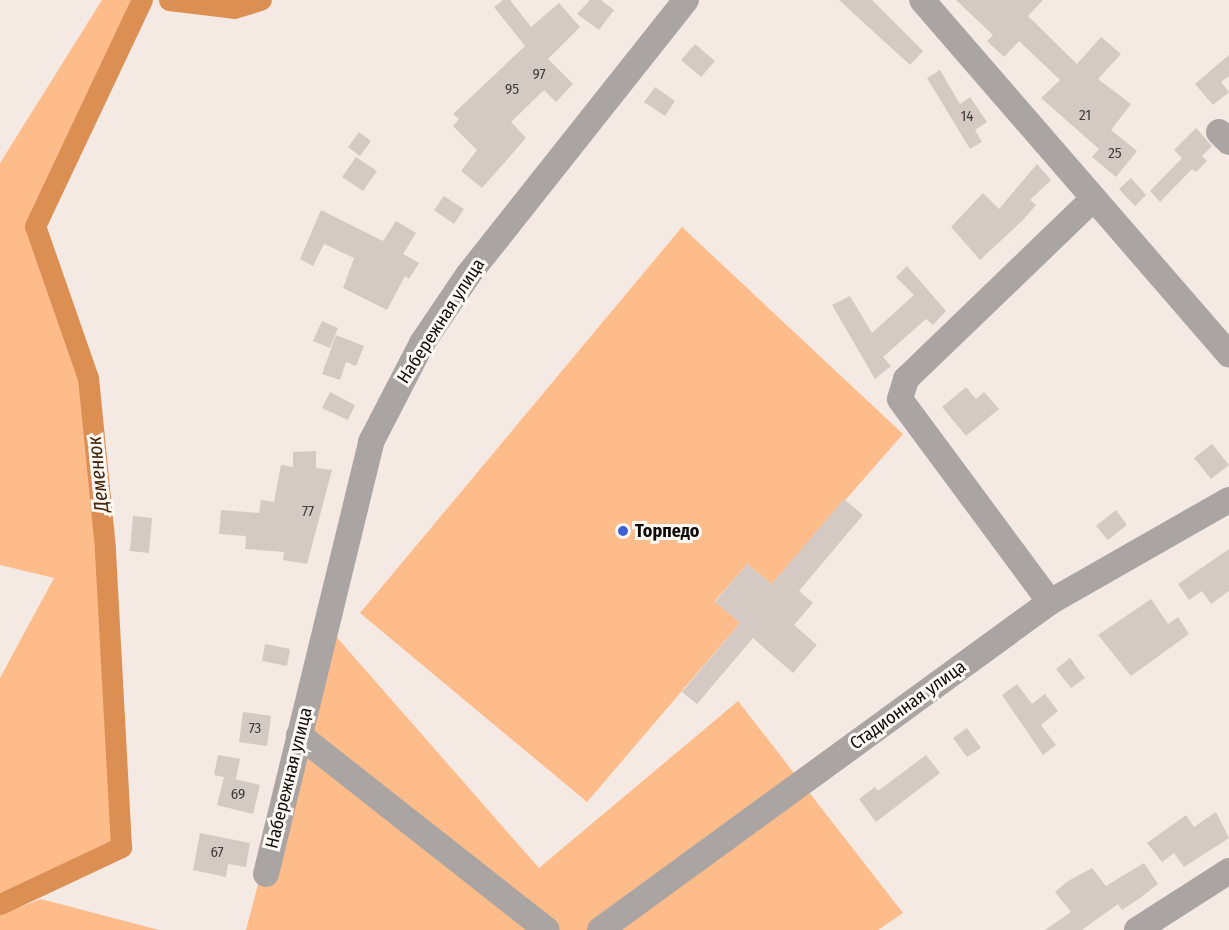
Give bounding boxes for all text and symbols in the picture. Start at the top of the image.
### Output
house number: 97 [532,66,546,84]
house number: 95 [505,81,519,99]
house number: 21 [1079,107,1091,125]
house number: 14 [960,108,974,126]
house number: 25 [1108,145,1122,163]
street label: Набережная улица [393,255,489,387]
water label: Деменюк [82,435,114,513]
house number: 77 [302,503,314,521]
place label: Торпедо [635,520,699,542]
marker: Торпедо [616,524,630,538]
street label: Стадионная улица [846,656,970,754]
street label: Набережная улица [261,705,317,851]
house number: 73 [249,720,261,738]
house number: 69 [231,786,245,804]
house number: 67 [210,844,224,862]

